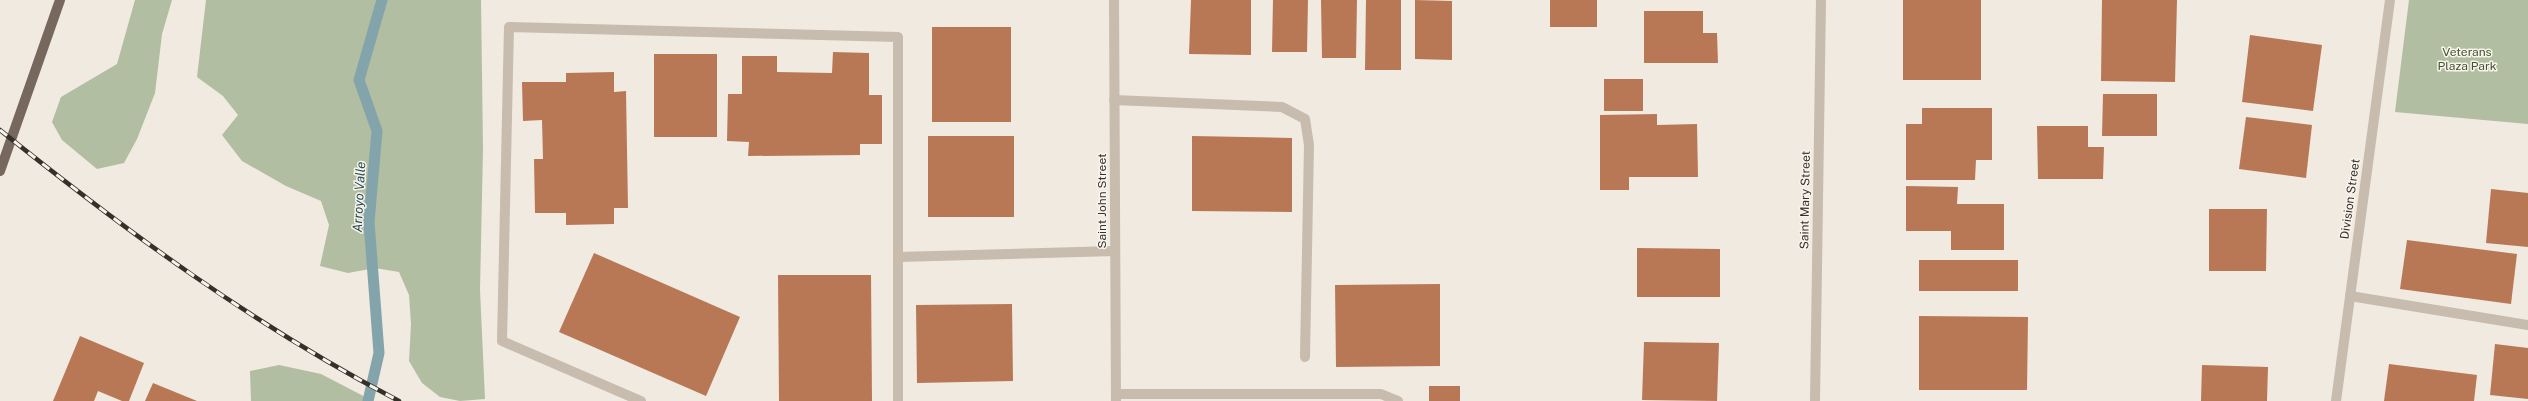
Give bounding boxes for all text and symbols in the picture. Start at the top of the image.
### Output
park label: Veterans Plaza Park [2438,45,2497,73]
street label: Saint Mary Street [1797,150,1813,249]
street label: Saint John Street [1095,153,1109,249]
street label: Division Street [2337,158,2363,240]
water label: Arroyo Valle [350,161,368,233]

